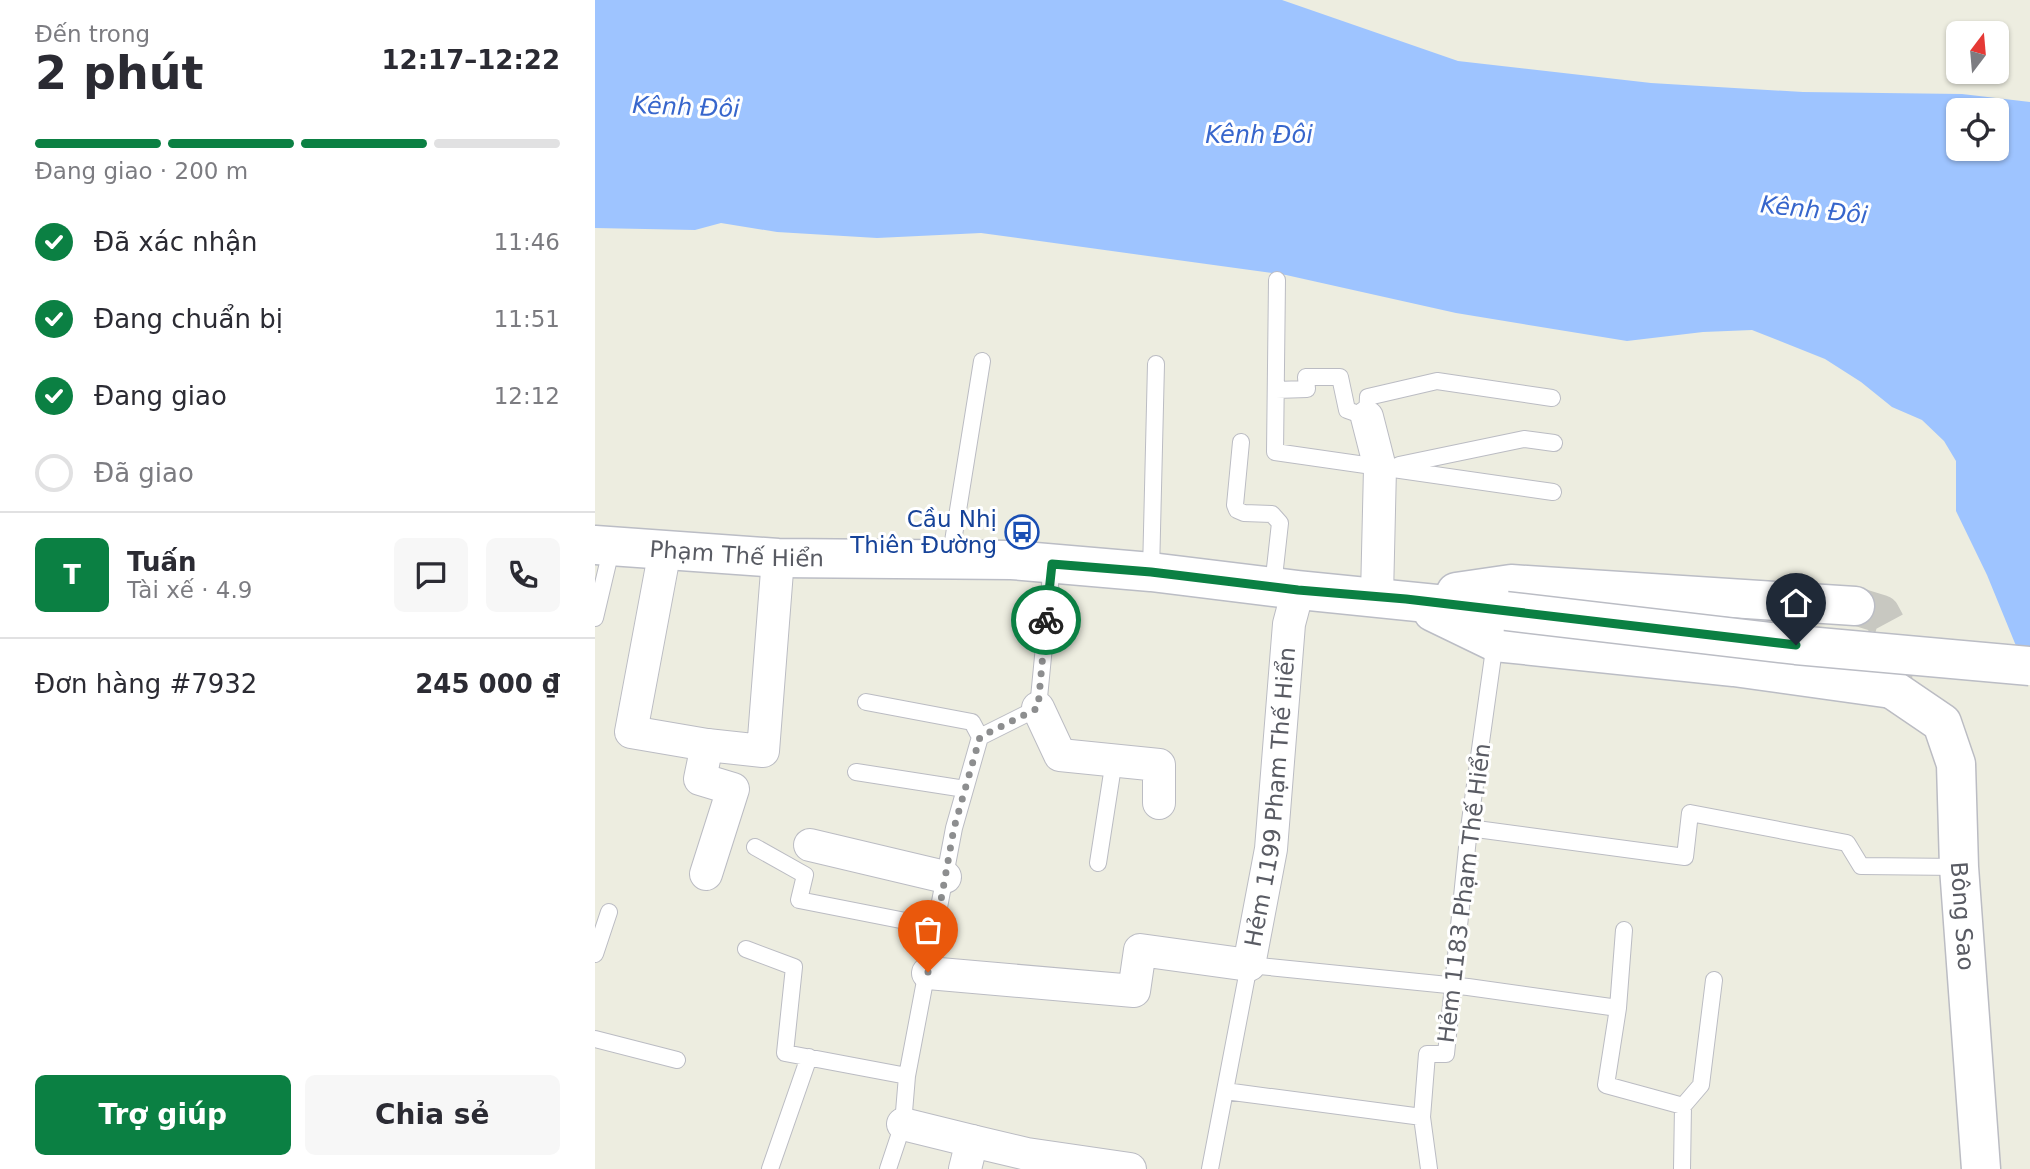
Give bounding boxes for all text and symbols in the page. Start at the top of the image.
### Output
text: Đến trong [35,21,150,47]
north arrow [1946,21,2009,84]
map controls [1946,21,2009,161]
text: 12:17–12:22 [381,45,560,75]
text: 2 phút [35,46,203,100]
water label: Kênh Đôi [632,91,741,123]
button: locate [1946,98,2009,161]
water label: Kênh Đôi [1205,121,1313,149]
text: Đang giao · 200 m [35,158,248,184]
water label: Kênh Đôi [1759,190,1869,230]
icon: check [35,223,73,261]
text: Đã xác nhận [94,227,258,257]
text: 11:46 [494,229,560,255]
icon: check [35,300,73,338]
text: Đang chuẩn bị [94,304,283,334]
text: 11:51 [494,306,560,332]
icon: check [35,377,73,415]
text: Đang giao [94,381,227,411]
text: 12:12 [494,383,560,409]
text: Đã giao [94,458,194,488]
place label: Cầu Nhị Thiên Đường [849,506,997,558]
bus stop icon: Cầu Nhị Thiên Đường [1003,513,1041,551]
street label: Phạm Thế Hiển [649,536,824,571]
button: chat [394,538,468,612]
button: phone [486,538,560,612]
text: Tuấn [127,547,196,577]
text: T [63,560,81,590]
pin [1766,573,1826,645]
text: Tài xế · 4.9 [127,577,252,603]
icon: home [1777,584,1815,622]
courier [1011,585,1081,655]
icon: bike [1027,601,1065,639]
street label: Hẻm 1199 Phạm Thế Hiển [1240,646,1300,949]
text: Đơn hàng #7932 [35,669,257,699]
text: 245 000 ₫ [415,669,560,699]
street label: Hẻm 1183 Phạm Thế Hiển [1433,742,1495,1044]
street label: Bông Sao [1946,861,1980,971]
pin [898,900,958,972]
icon: bag [909,911,947,949]
button: Trợ giúp [35,1075,291,1155]
button: Chia sẻ [305,1075,560,1155]

